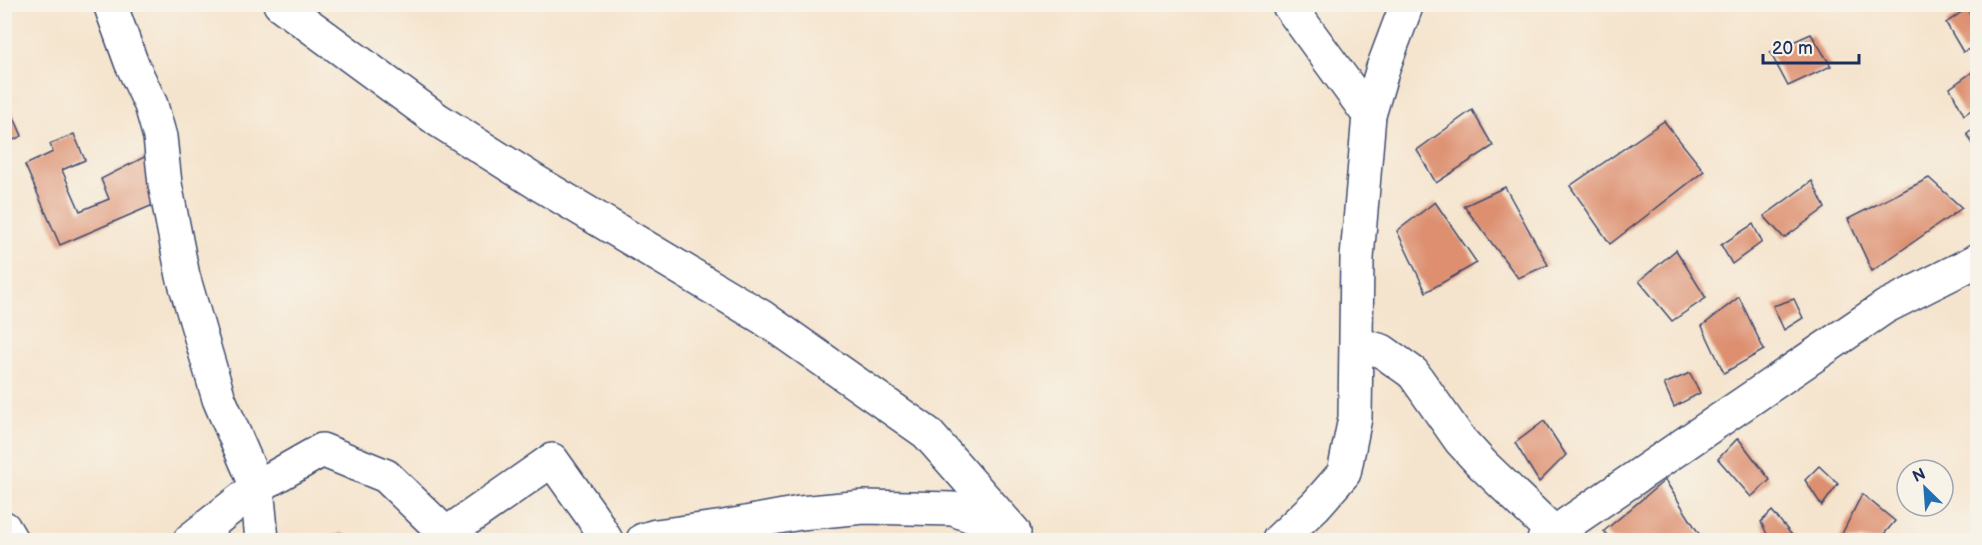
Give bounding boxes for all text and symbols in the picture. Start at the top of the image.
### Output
scale bar [1763,27,1859,65]
text: 20 m [1772,38,1813,59]
north arrow [1895,458,1955,518]
text: N [1910,465,1929,487]

